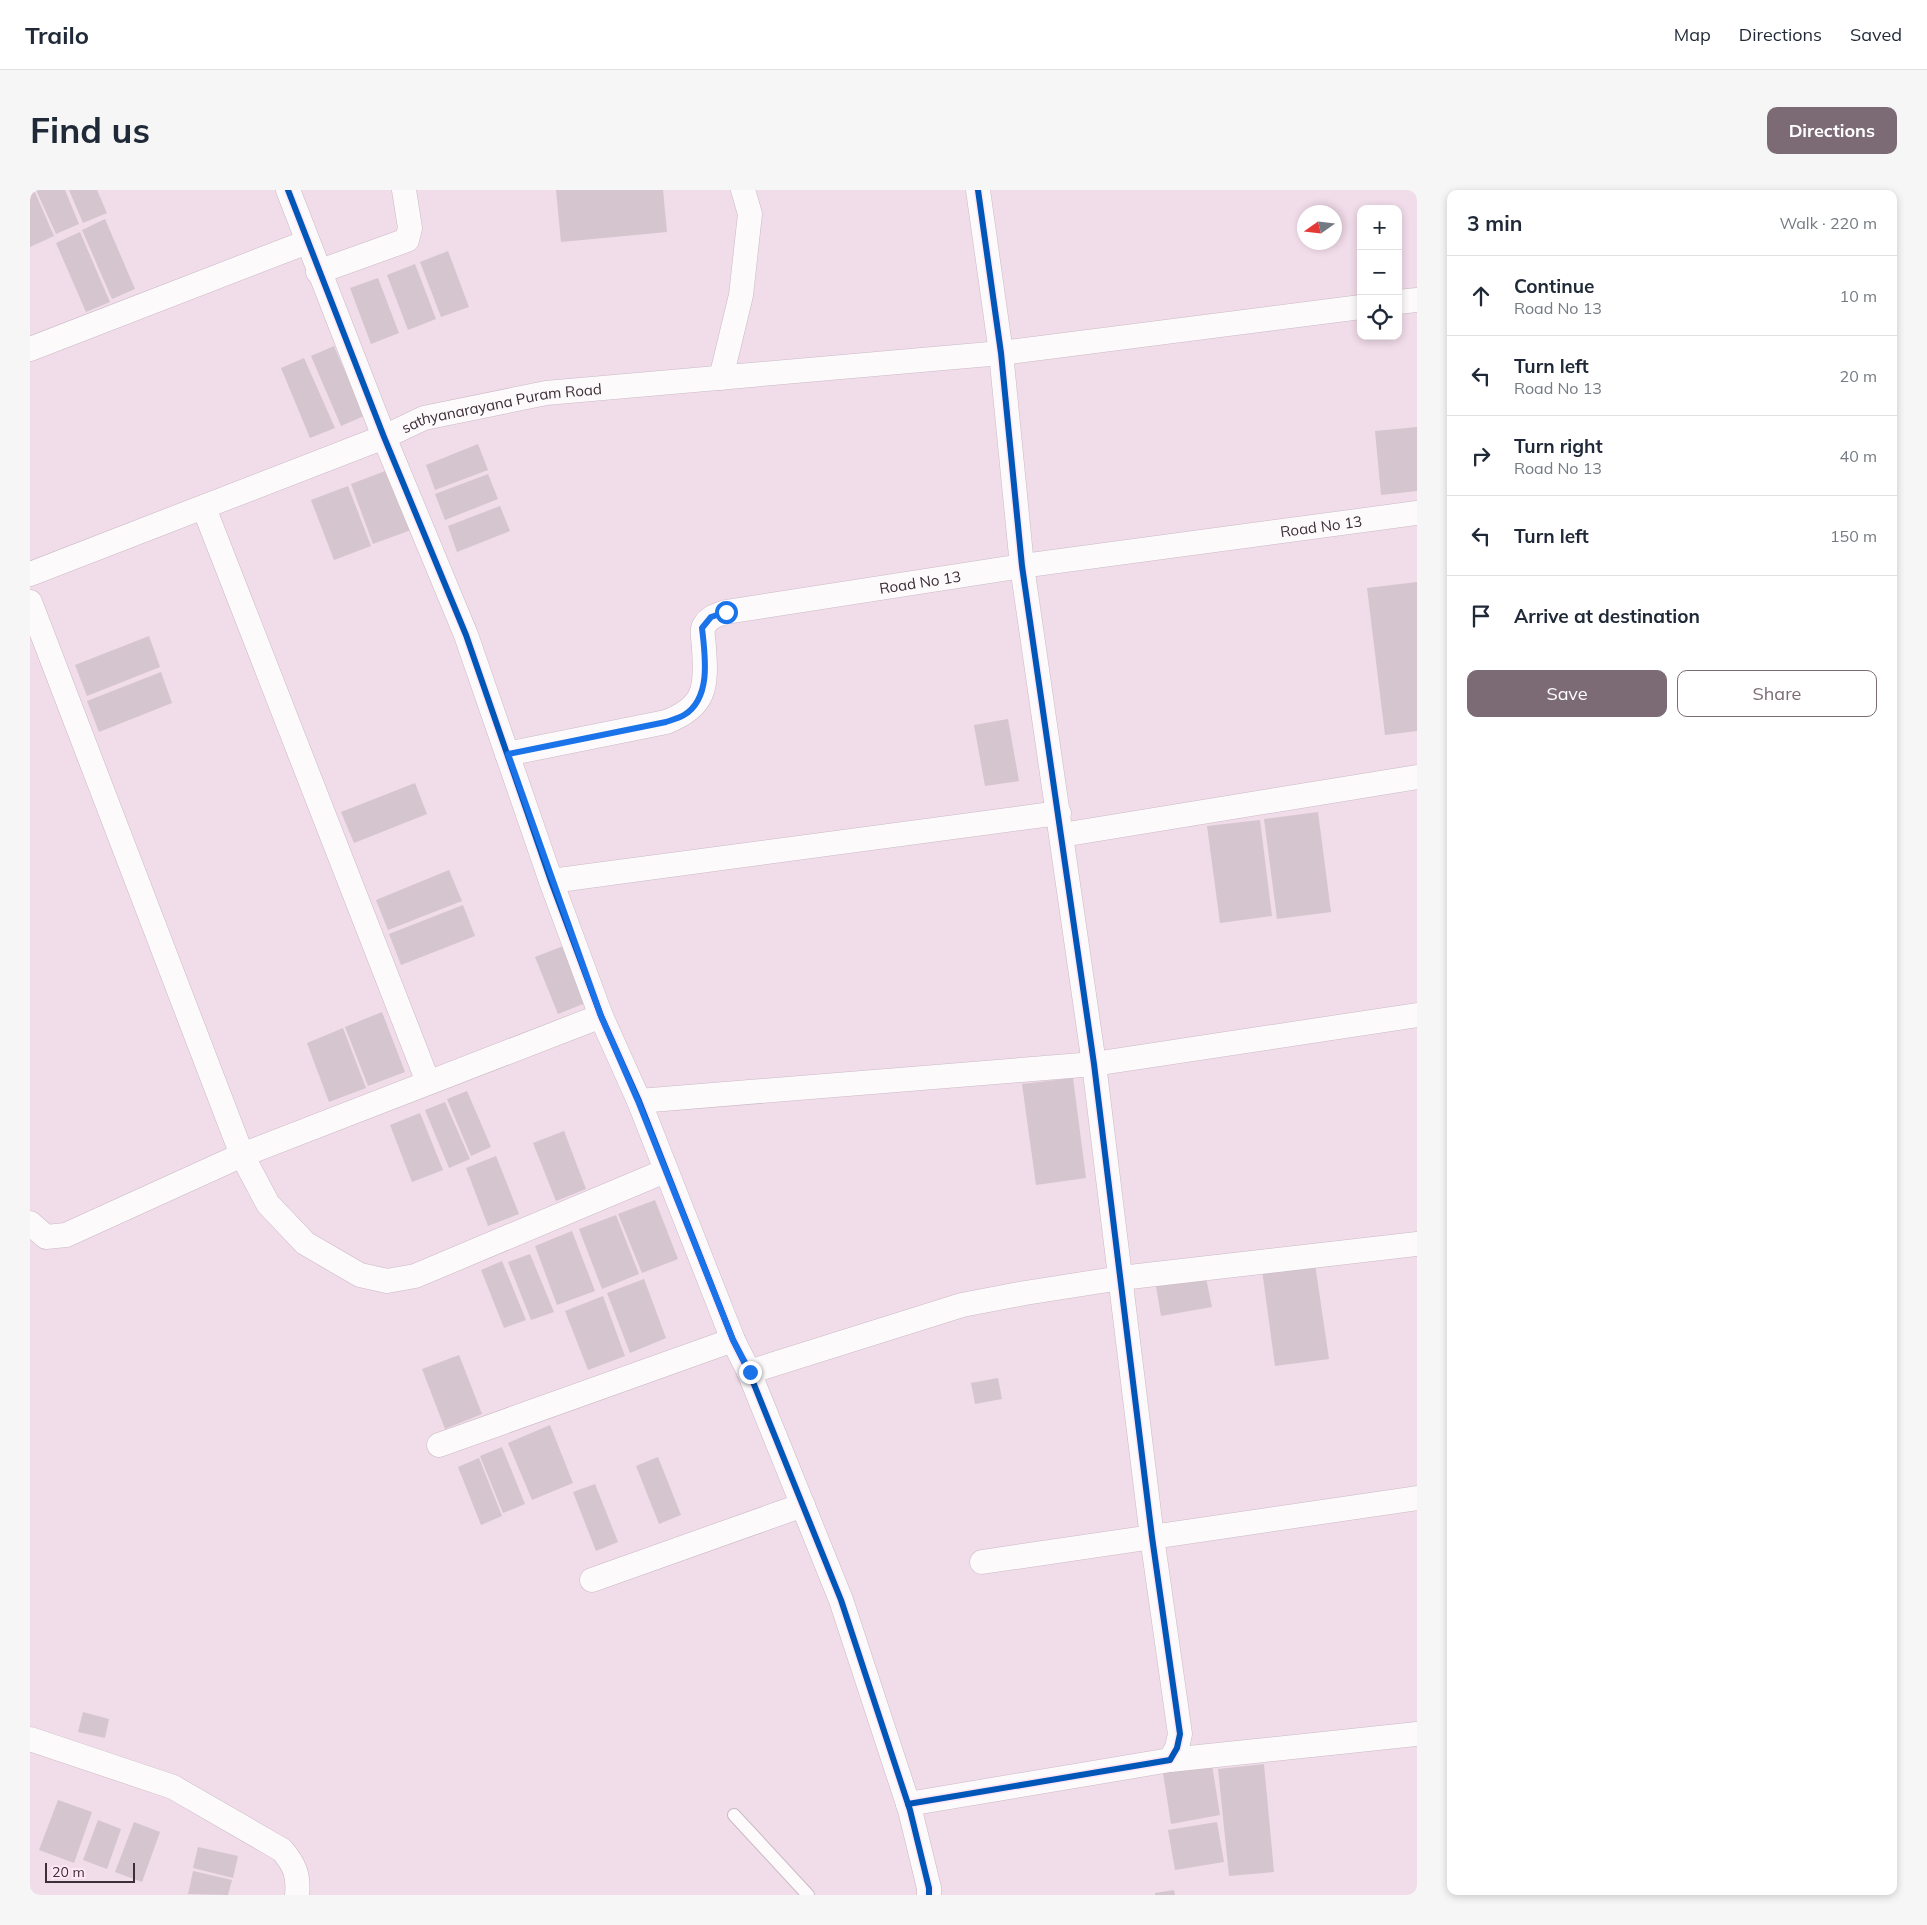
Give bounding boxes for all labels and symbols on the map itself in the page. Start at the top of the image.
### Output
north arrow [1297,205,1342,250]
street label: sathyanarayana Puram Road [398,379,603,437]
street label: Road No 13 [1279,511,1363,541]
street label: Road No 13 [878,566,962,598]
route start [715,601,738,624]
route end [739,1361,762,1384]
scale bar [45,1860,135,1883]

